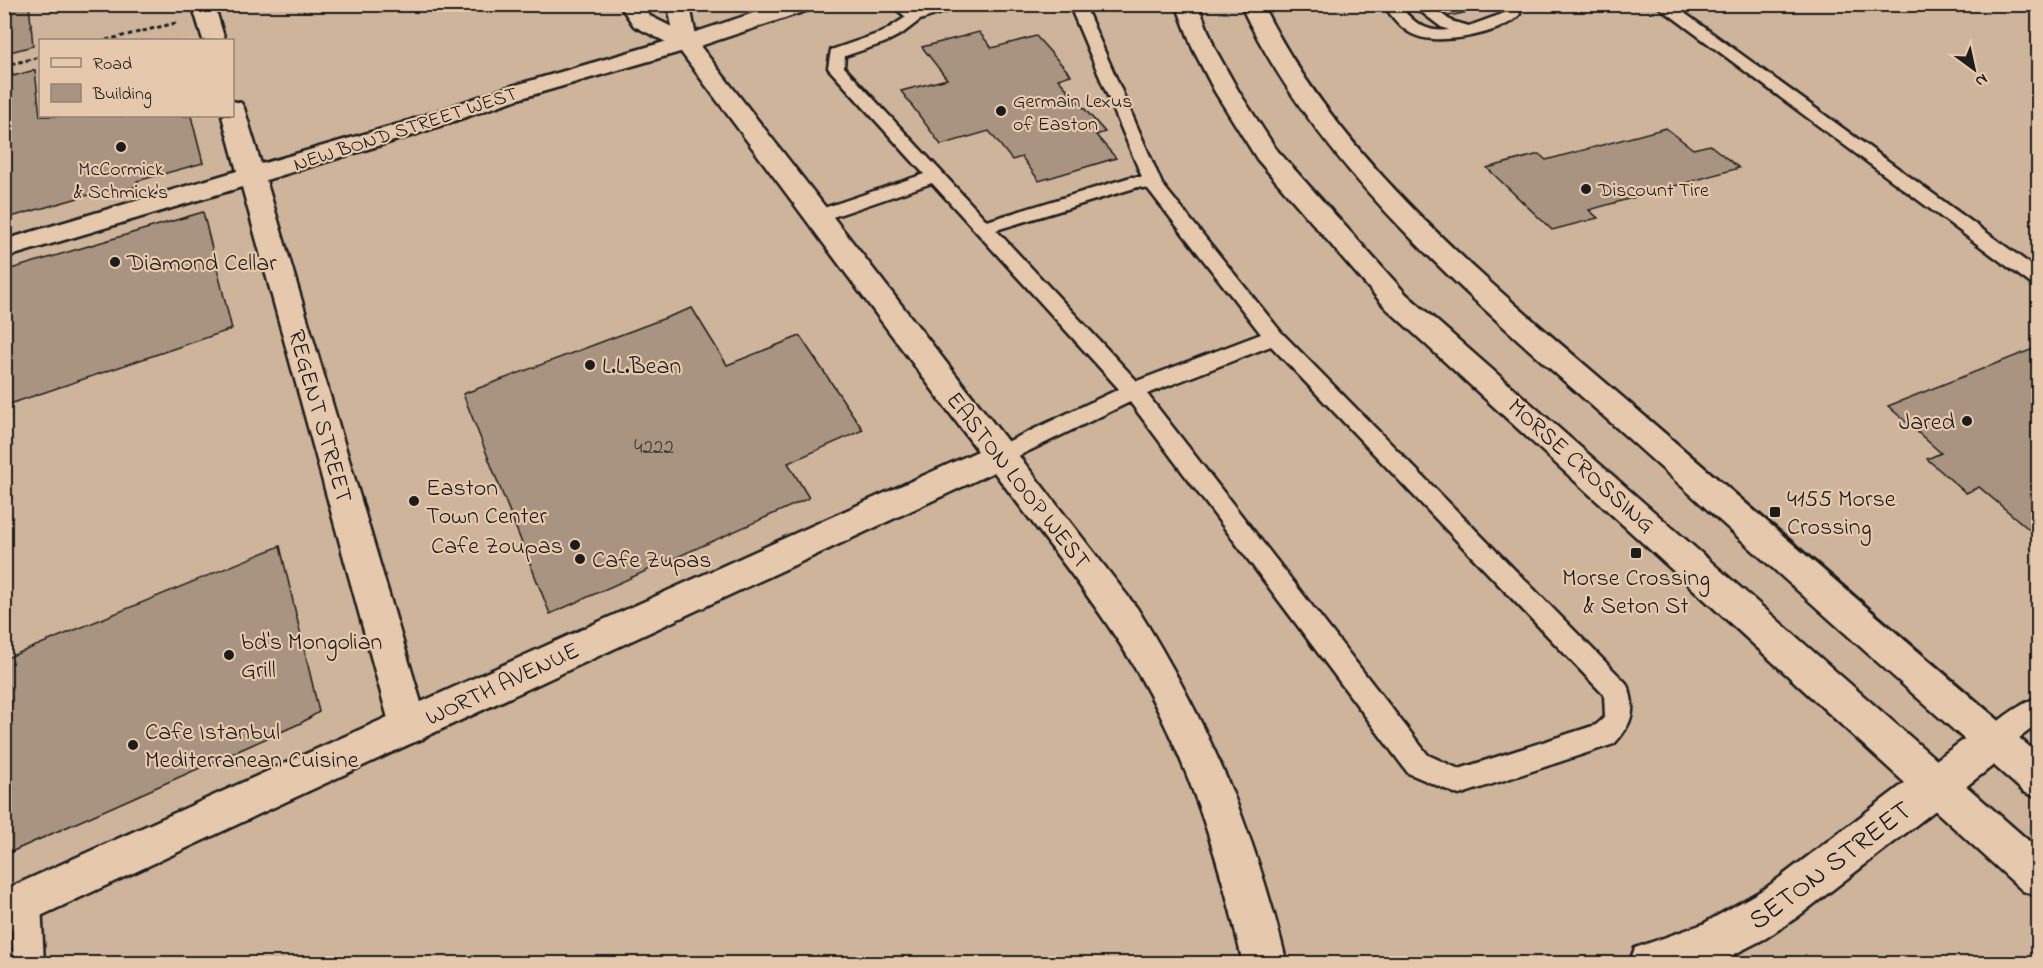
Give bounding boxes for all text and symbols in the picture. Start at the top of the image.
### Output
legend [39,39,234,117]
north arrow [1944,39,2004,99]
text: Road [93,52,132,78]
text: N [1970,67,1992,93]
street label: NEW BOND STREET WEST [290,80,521,180]
text: Building [92,82,152,109]
place label: Germain Lexus of Easton [1013,88,1132,140]
marker: Germain Lexus of Easton [994,104,1008,118]
marker: McCormick & Schmick's [114,140,128,154]
place label: McCormick & Schmick's [74,156,168,208]
place label: Discount Tire [1597,177,1709,206]
marker: Discount Tire [1579,182,1593,196]
place label: Diamond Cellar [126,247,277,282]
marker: Diamond Cellar [108,255,122,269]
street label: REGENT STREET [277,326,360,508]
place label: L.L.Bean [602,350,681,385]
marker: L.L.Bean [583,358,597,372]
street label: EASTON LOOP WEST [936,385,1098,578]
street label: MORSE CROSSING [1499,391,1662,543]
place label: Jared [1899,406,1956,441]
marker: Jared [1960,414,1974,428]
house number: 4222 [634,433,674,463]
place label: Easton Town Center [426,472,547,535]
place label: 4155 Morse Crossing [1787,483,1896,546]
marker: Easton Town Center [407,494,421,508]
marker: 4155 Morse Crossing [1768,505,1782,519]
place label: Cafe Zoupas [431,530,563,565]
marker: Cafe Zoupas [568,538,582,552]
place label: Cafe Zupas [592,544,712,579]
marker: Morse Crossing & Seton St [1629,546,1643,560]
marker: Cafe Zupas [573,552,587,566]
place label: Morse Crossing & Seton St [1562,562,1710,625]
place label: bd's Mongolian Grill [241,626,382,689]
street label: WORTH AVENUE [420,634,586,736]
marker: bd's Mongolian Grill [222,648,236,662]
place label: Cafe Istanbul Mediterranean Cuisine [145,716,359,779]
marker: Cafe Istanbul Mediterranean Cuisine [126,738,140,752]
street label: SETON STREET [1741,792,1921,942]

